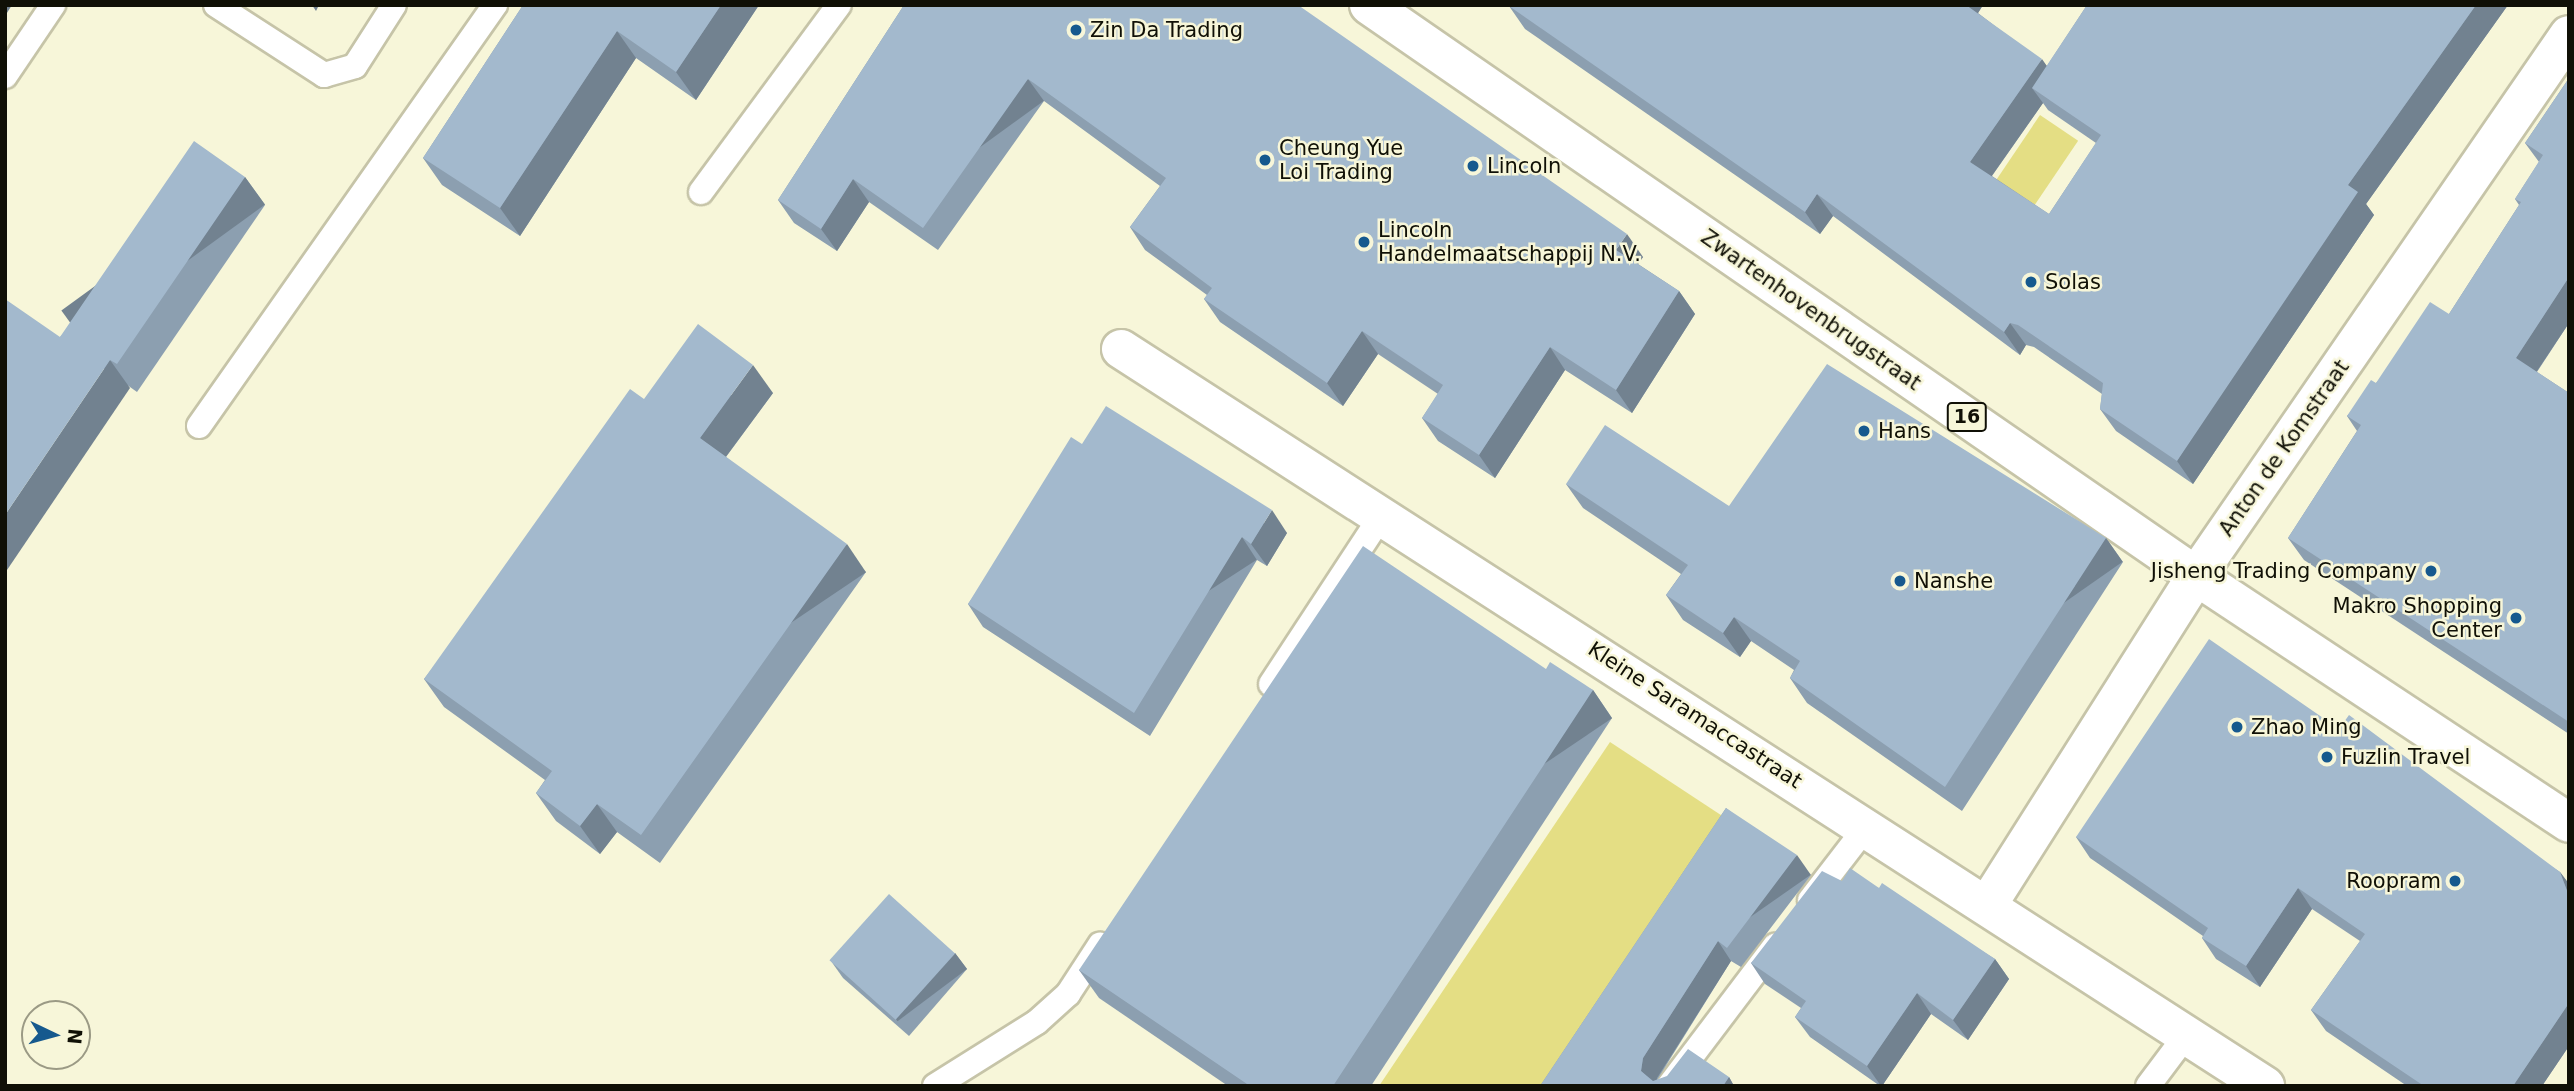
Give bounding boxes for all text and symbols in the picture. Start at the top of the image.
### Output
place label: Zin Da Trading [1090,17,1243,43]
marker: Zin Da Trading [1068,22,1084,38]
place label: Cheung Yue Loi Trading [1279,135,1403,185]
marker: Cheung Yue Loi Trading [1257,152,1273,168]
place label: Lincoln [1487,153,1561,179]
marker: Lincoln [1465,158,1481,174]
place label: Lincoln Handelmaatschappij N.V. [1378,217,1641,267]
street label: Zwartenhovenbrugstraat [1696,224,1926,396]
marker: Lincoln Handelmaatschappij N.V. [1356,234,1372,250]
place label: Solas [2045,269,2101,295]
marker: Solas [2023,274,2039,290]
street label: Anton de Komstraat [2214,355,2354,541]
road number: 16 [1946,402,1988,432]
place label: Hans [1878,418,1931,444]
marker: Hans [1856,423,1872,439]
place label: Jisheng Trading Company [2151,558,2417,584]
marker: Jisheng Trading Company [2423,563,2439,579]
place label: Nanshe [1914,568,1993,594]
marker: Nanshe [1892,573,1908,589]
place label: Makro Shopping Center [2333,593,2502,643]
marker: Makro Shopping Center [2508,610,2524,626]
street label: Kleine Saramaccastraat [1583,636,1807,794]
place label: Zhao Ming [2251,714,2362,740]
marker: Zhao Ming [2229,719,2245,735]
place label: Fuzlin Travel [2341,744,2470,770]
marker: Fuzlin Travel [2319,749,2335,765]
place label: Roopram [2346,868,2441,894]
marker: Roopram [2447,873,2463,889]
north arrow [21,1000,91,1070]
text: N [63,1028,87,1046]

